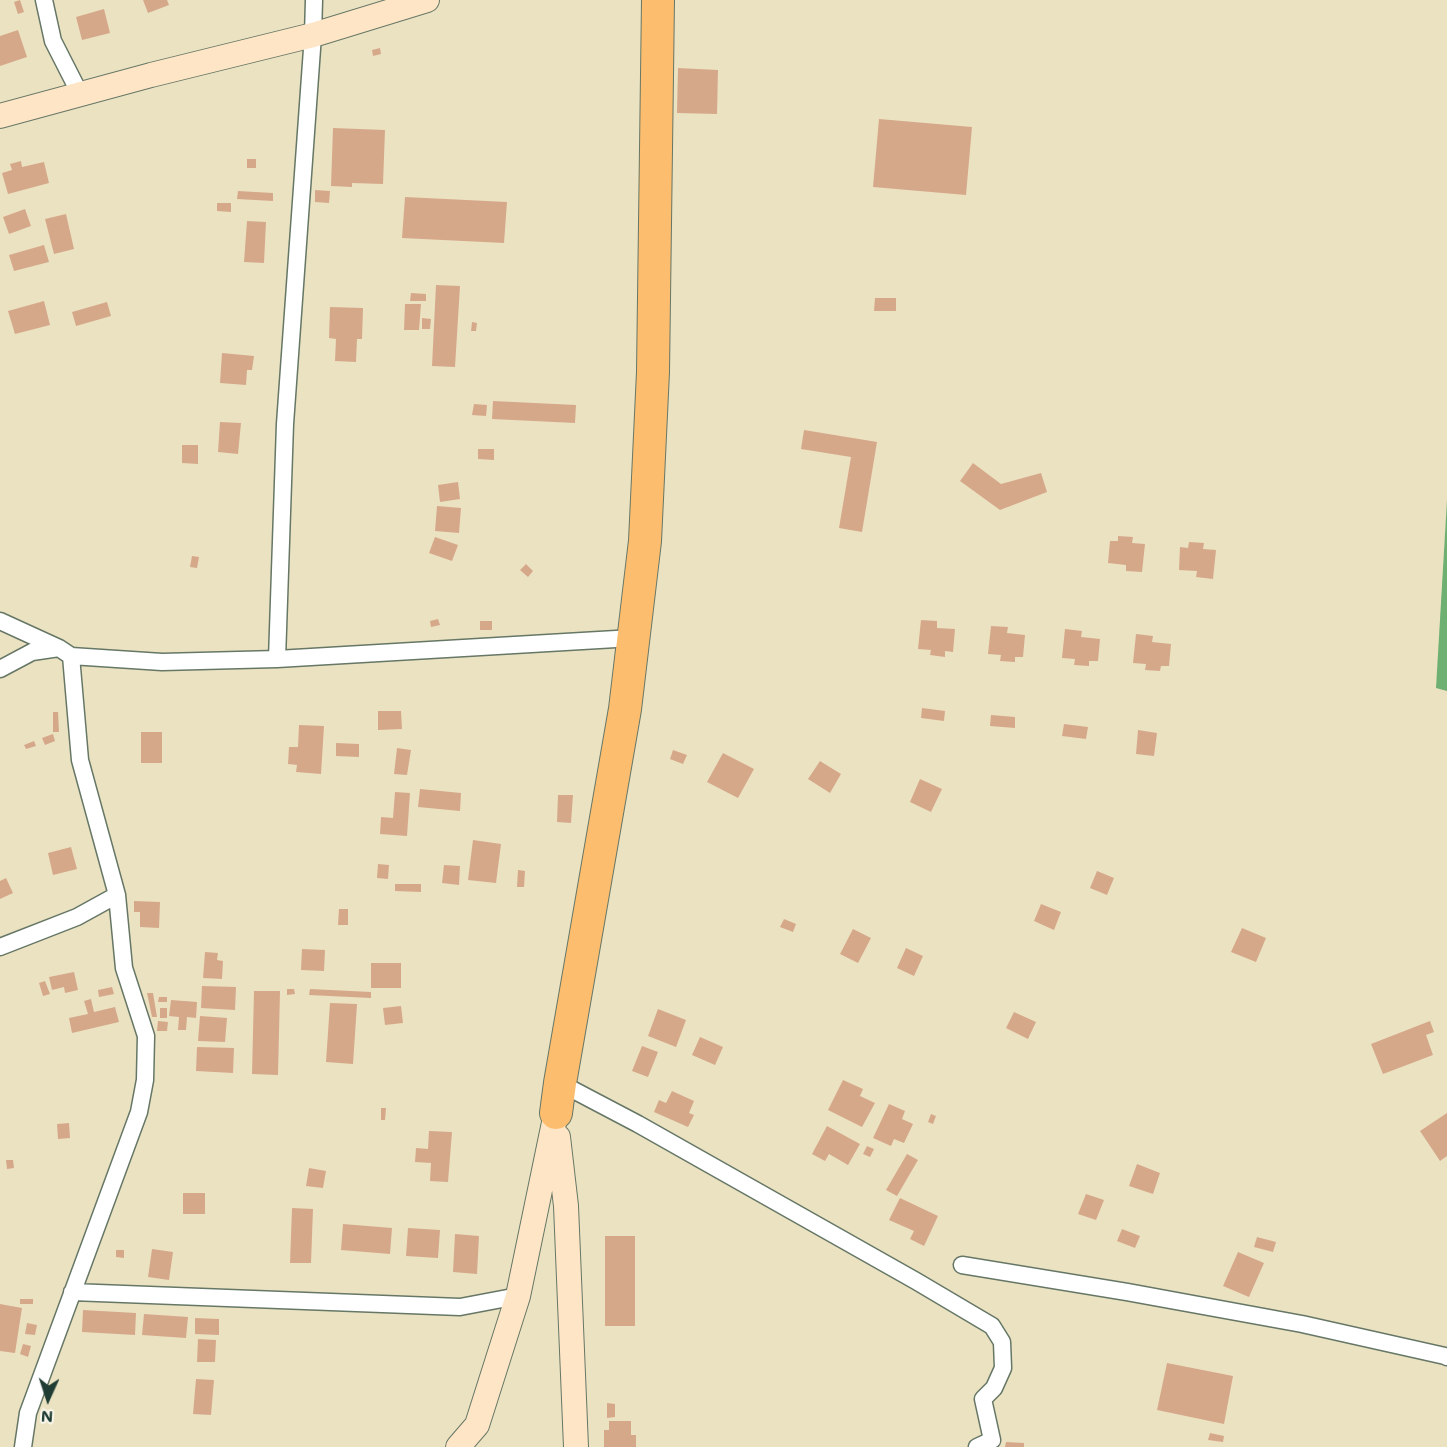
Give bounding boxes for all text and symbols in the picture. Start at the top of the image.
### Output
north arrow [18,1369,78,1429]
text: N [40,1407,54,1428]

